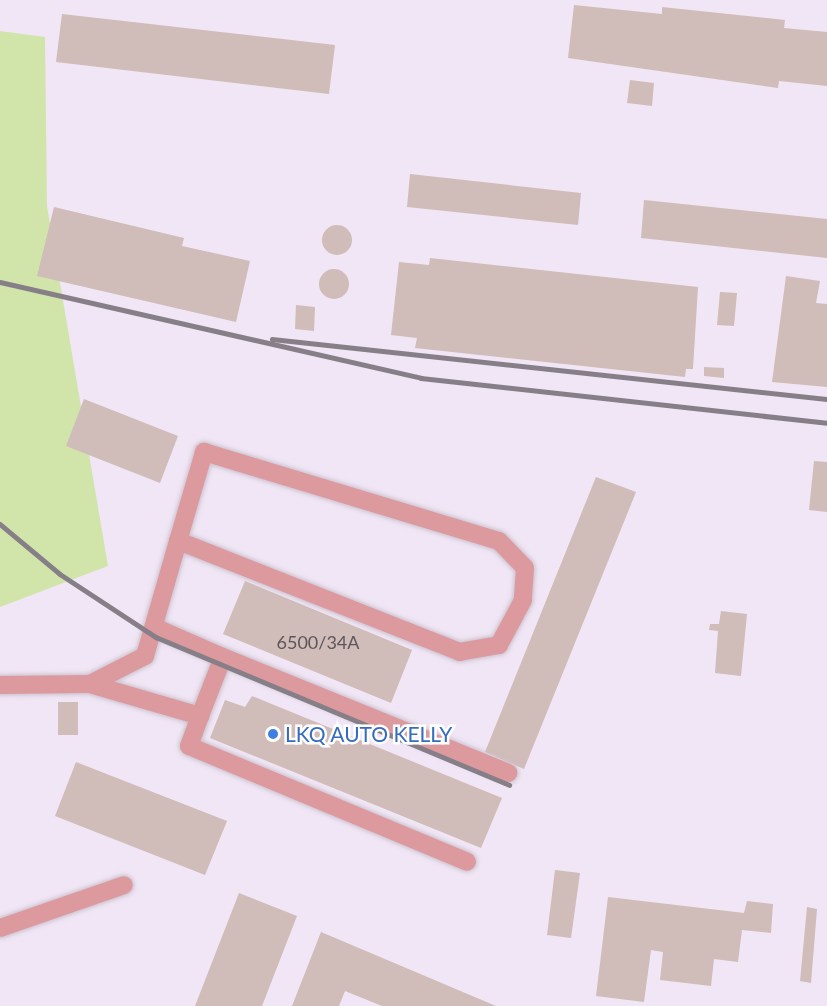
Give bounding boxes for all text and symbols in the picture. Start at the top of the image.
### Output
house number: 6500/34A [277,631,359,653]
place label: LKQ AUTO KELLY [285,721,453,747]
marker: LKQ AUTO KELLY [266,727,280,741]

